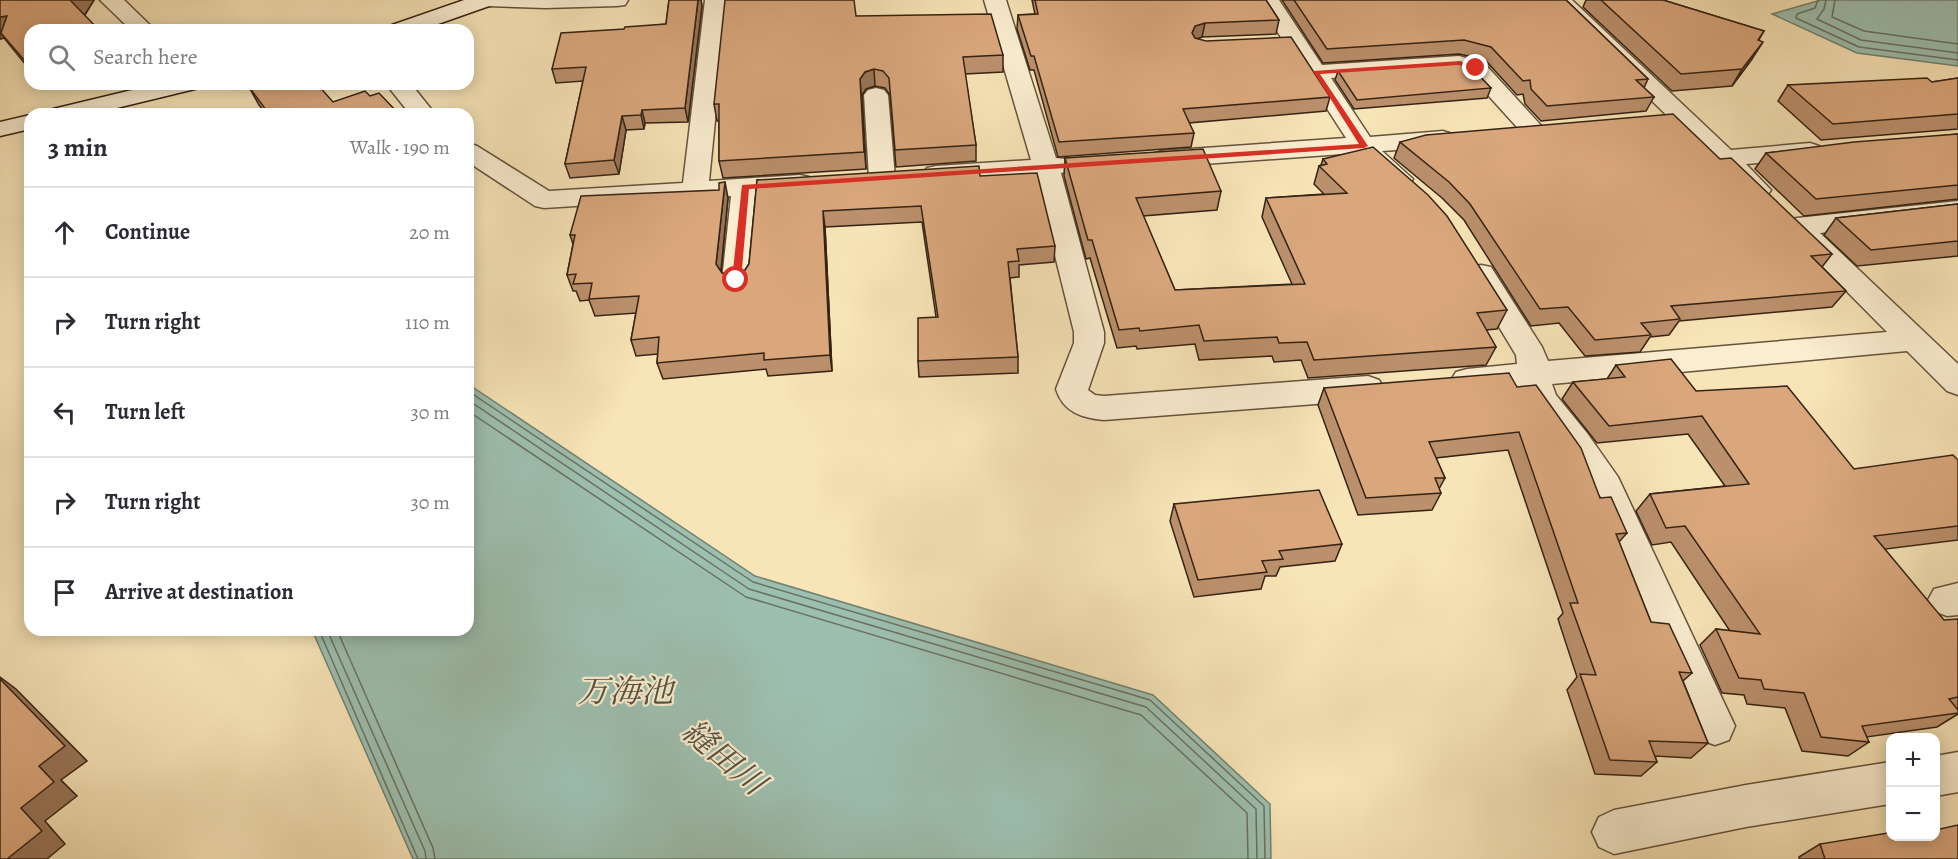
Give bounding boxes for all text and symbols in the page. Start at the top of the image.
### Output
search box [24,24,474,90]
icon: search [45,41,78,74]
text: Search here [93,42,198,72]
route end [1462,54,1488,80]
text: 3 min [48,130,108,165]
text: Walk · 190 m [350,134,450,161]
icon: ahead [48,216,81,249]
text: Continue [105,217,190,247]
text: 20 m [409,219,450,246]
route start [722,266,748,292]
icon: right [48,306,81,339]
text: Turn right [105,307,201,337]
text: 110 m [405,309,450,336]
icon: left [48,396,81,429]
text: Turn left [105,397,185,427]
text: 30 m [410,399,450,426]
icon: right [48,486,81,519]
text: Turn right [105,487,201,517]
text: 30 m [410,489,450,516]
icon: arrive [48,576,81,609]
text: Arrive at destination [105,577,294,607]
water label: 万海池 [577,669,676,713]
water label: 縫田川 [673,709,777,807]
map controls [1886,733,1940,841]
button: + [1886,733,1940,787]
button: − [1886,787,1940,841]

